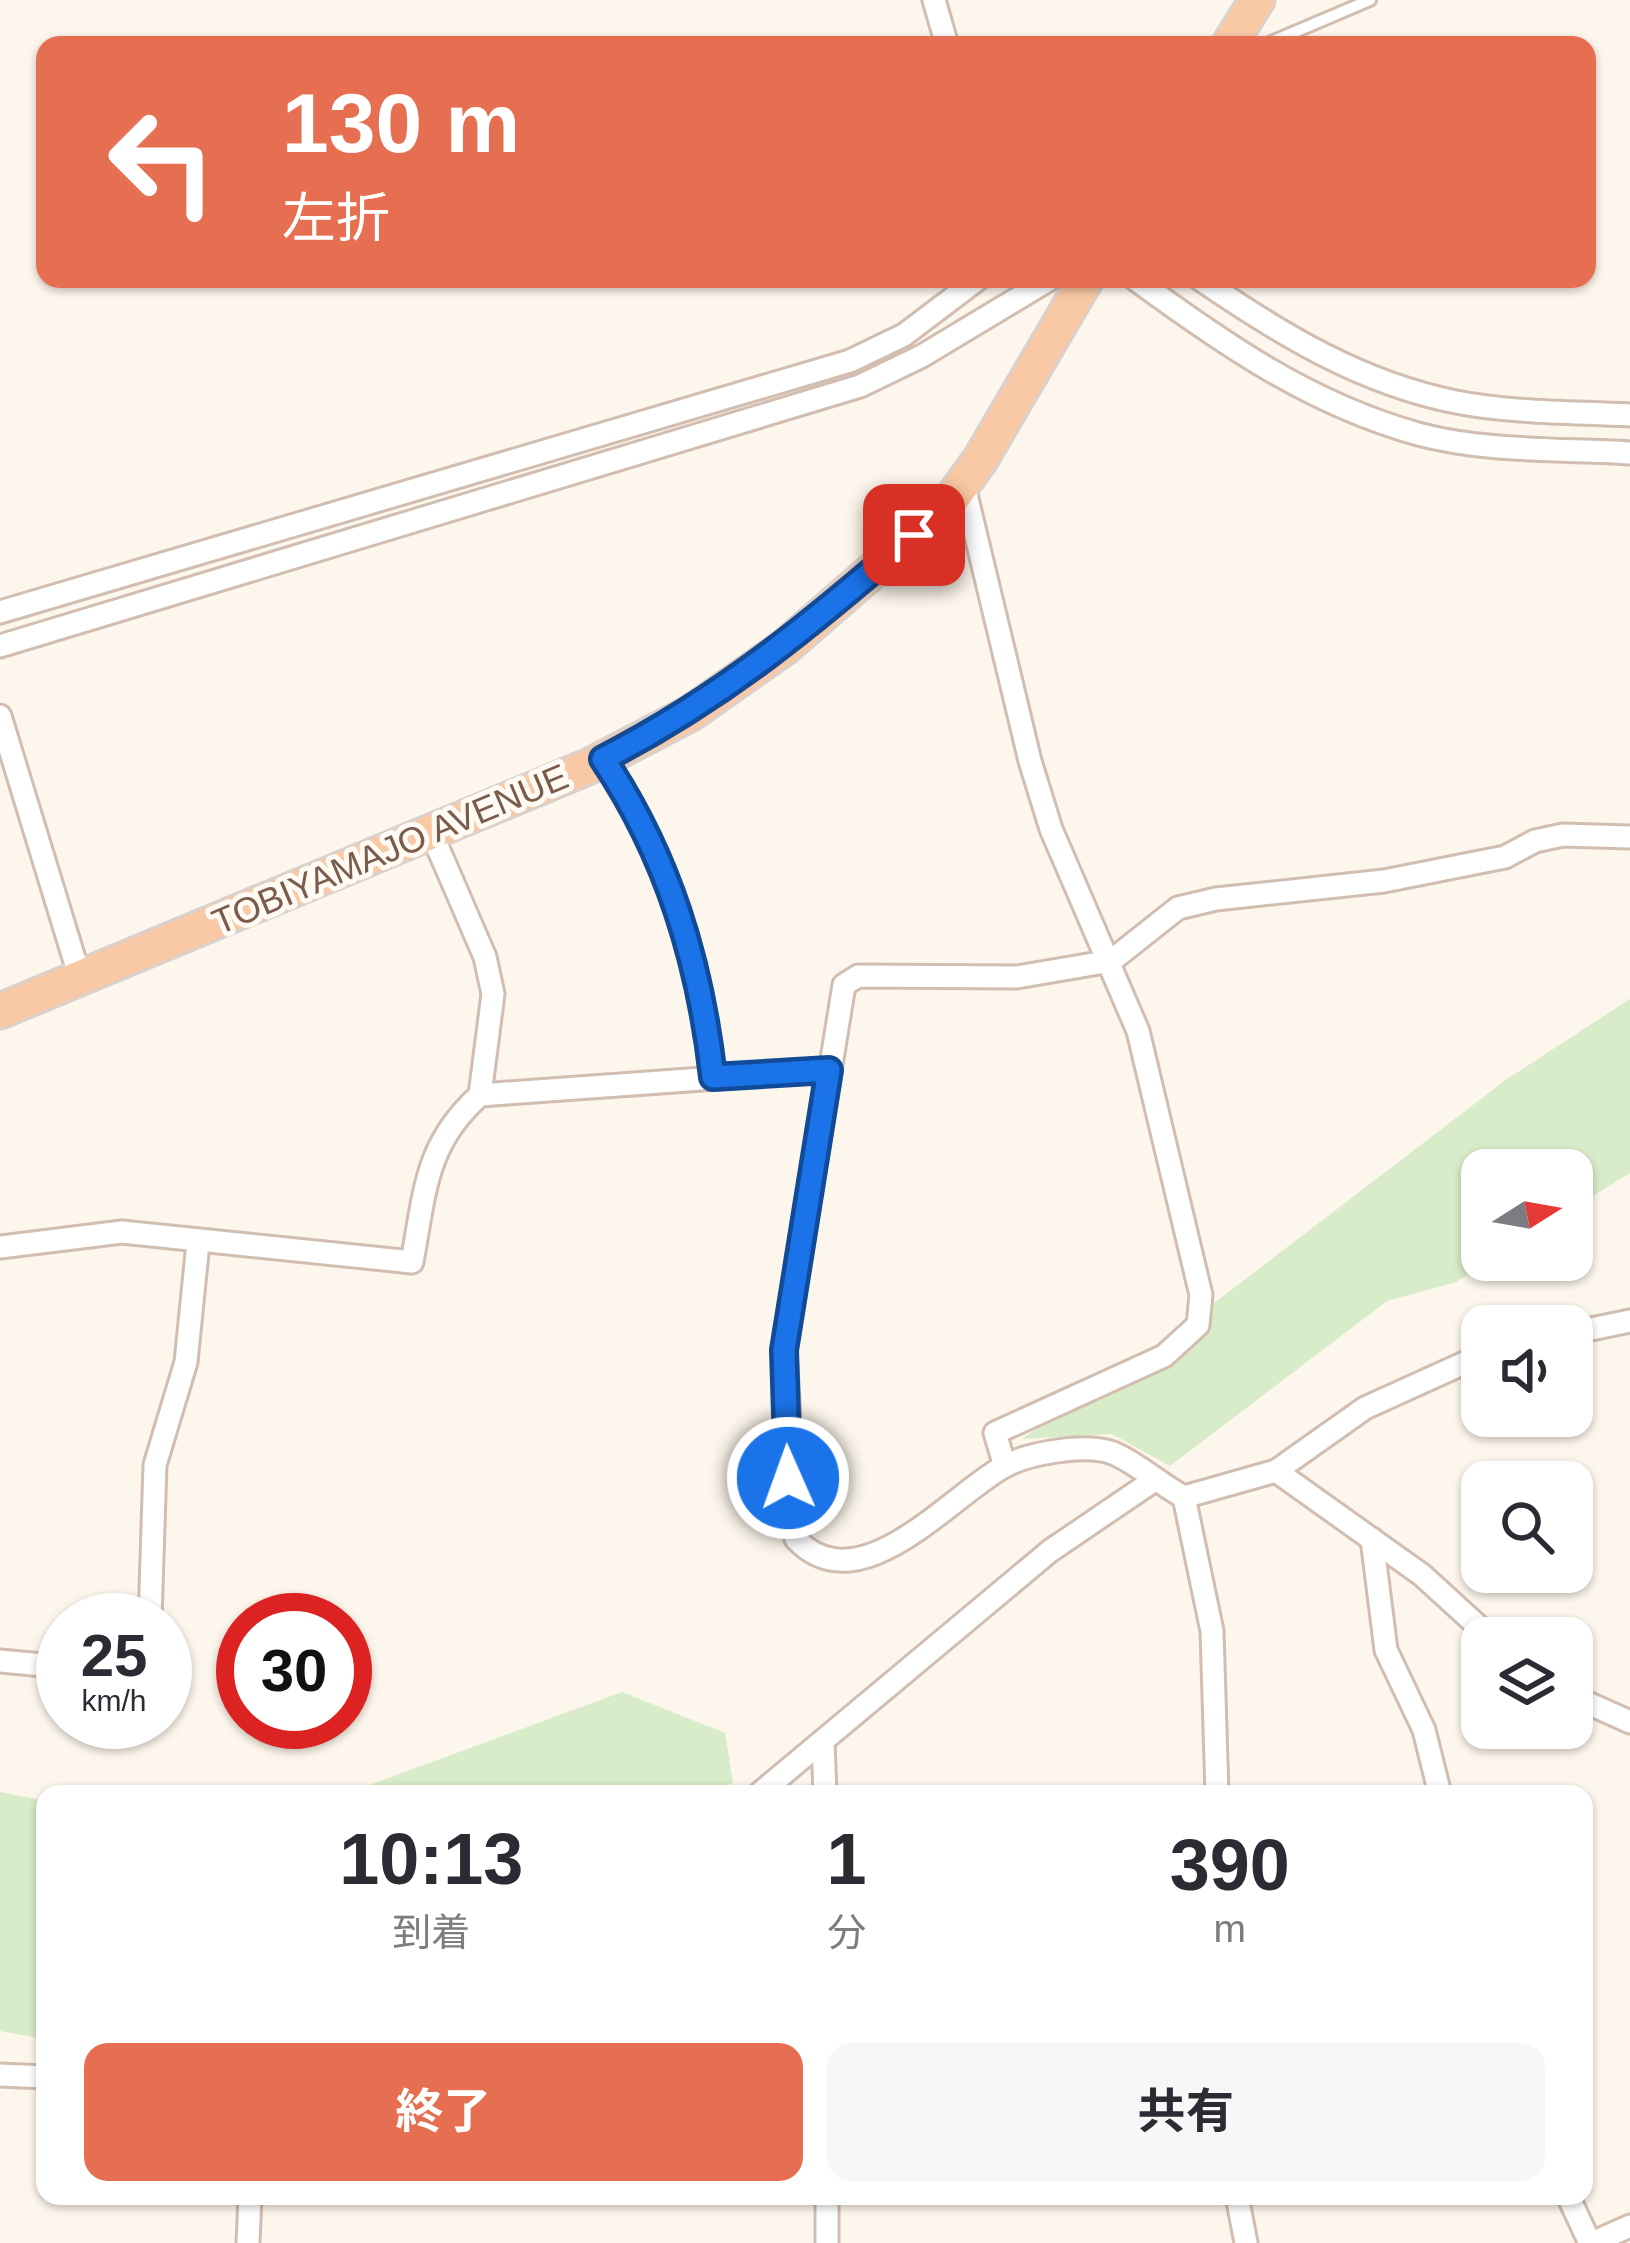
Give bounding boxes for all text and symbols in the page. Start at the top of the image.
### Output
text: 130 m [282,76,520,170]
icon: left [84,84,240,240]
text: 左折 [282,188,390,248]
pin [863,484,965,586]
icon: arrive [881,502,947,568]
street label: TOBIYAMAJO AVENUE [206,755,574,943]
north arrow [1461,1149,1593,1281]
map controls [1461,1149,1593,1749]
button: sound [1461,1305,1593,1437]
position arrow [725,1415,851,1541]
button: search [1461,1461,1593,1593]
speed limit sign: 30 [216,1593,372,1749]
button: layers [1461,1617,1593,1749]
text: 25 [81,1622,147,1689]
text: km/h [81,1684,147,1717]
text: 10:13 [339,1819,523,1899]
text: 1 [826,1819,867,1899]
text: 390 [1170,1825,1290,1905]
text: m [1213,1907,1246,1950]
text: 到着 [392,1911,470,1954]
text: 分 [827,1911,866,1954]
button: 終了 [84,2043,803,2181]
button: 共有 [827,2043,1545,2181]

